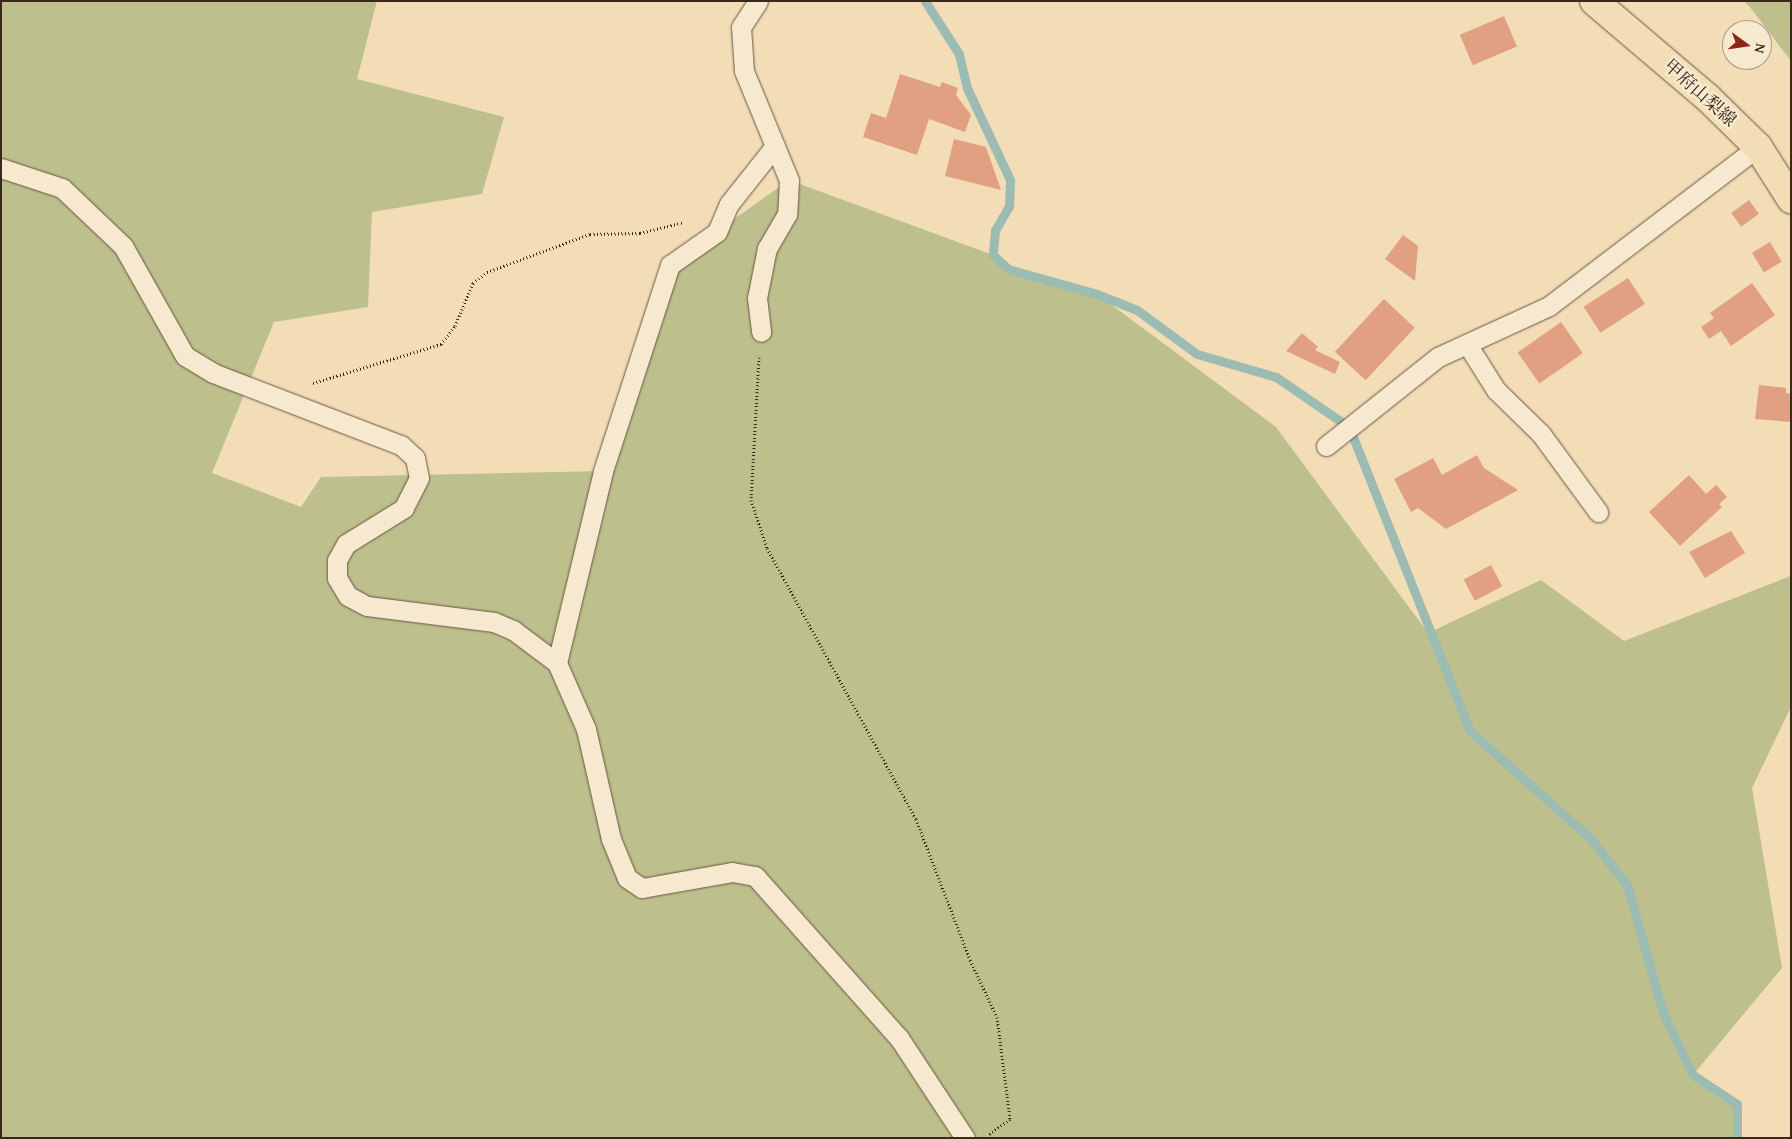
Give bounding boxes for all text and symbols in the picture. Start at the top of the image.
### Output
north arrow [1722,20,1772,70]
text: N [1750,41,1771,55]
street label: 甲府山梨線 [1659,55,1741,131]

